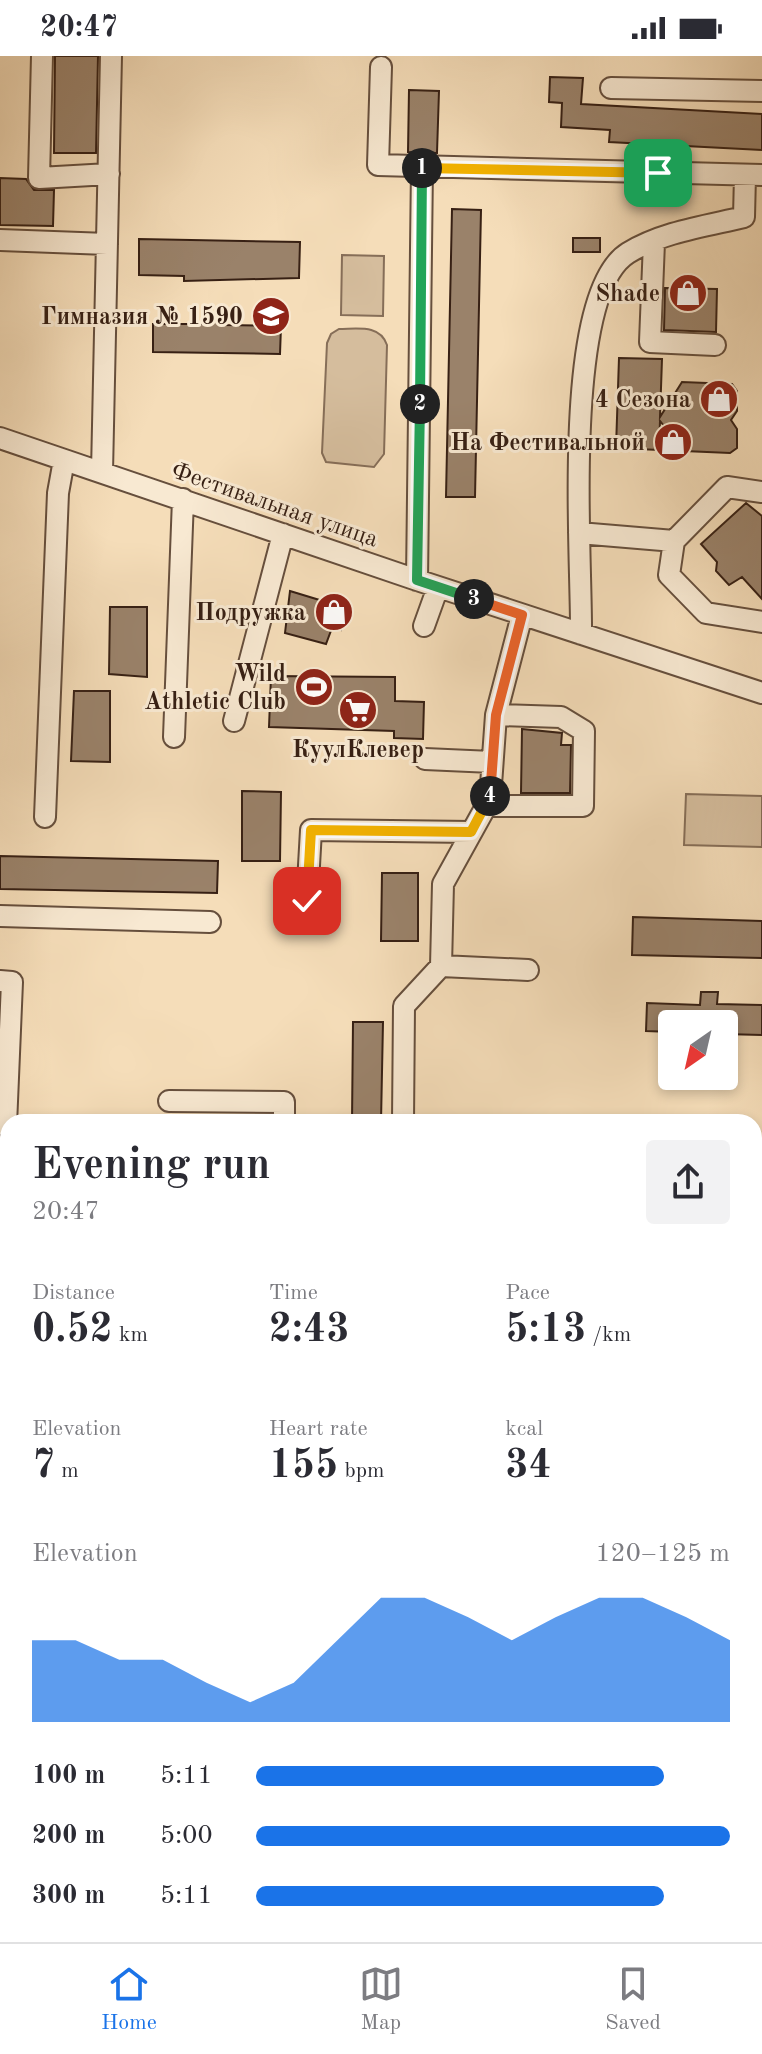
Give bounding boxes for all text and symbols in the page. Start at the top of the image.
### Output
text: 20:47 [40,13,118,43]
pin [624,139,692,207]
pin: 1 [402,148,442,188]
icon: arrive [636,151,680,195]
text: 1 [416,157,428,179]
shop icon: Shade [667,272,709,314]
place label: Shade [595,283,660,307]
school or university icon: Гимназия № 1590 [250,295,292,337]
place label: Гимназия № 1590 [41,305,243,330]
shop icon: 4 Сезона [698,378,740,420]
pin: 2 [400,384,440,424]
place label: 4 Сезона [595,389,691,413]
text: 2 [414,393,426,415]
shop icon: На Фестивальной [652,421,694,463]
place label: На Фестивальной [450,432,645,456]
street label: Фестивальная улица [168,459,381,553]
pin: 3 [454,579,494,619]
text: 3 [468,588,480,610]
shop icon: Подружка [313,591,355,633]
place label: Подружка [195,602,306,626]
place label: Wild Athletic Club [144,663,286,715]
sports icon: Wild Athletic Club [293,666,335,708]
supermarket icon: КуулКлевер [337,689,379,731]
place label: КуулКлевер [292,739,424,763]
pin: 4 [470,776,510,816]
text: 4 [484,785,496,807]
pin [273,867,341,935]
icon: check [285,879,329,923]
north arrow [658,1010,738,1090]
map controls [658,1010,738,1090]
button: share [646,1140,730,1224]
text: Evening run [32,1144,270,1188]
text: 20:47 [32,1199,100,1225]
text: Distance [32,1282,115,1304]
text: Time [269,1282,318,1304]
text: Pace [505,1282,550,1304]
text: 0.52 [32,1311,113,1351]
text: 2:43 [269,1311,349,1351]
text: 5:13 [505,1311,586,1351]
text: km [113,1324,148,1346]
text: /km [586,1324,631,1346]
text: Elevation [32,1418,122,1440]
text: Heart rate [269,1418,368,1440]
text: kcal [505,1418,543,1440]
text: 7 [32,1447,55,1487]
text: 155 [269,1447,338,1487]
text: 34 [505,1447,552,1487]
text: m [55,1460,79,1482]
text: bpm [338,1460,385,1482]
text: Elevation [32,1541,138,1567]
text: 120–125 m [595,1541,730,1567]
text: 100 m [32,1763,105,1789]
text: 5:11 [160,1763,213,1789]
text: 200 m [32,1823,105,1849]
text: 5:00 [160,1823,213,1849]
text: 300 m [32,1883,105,1909]
text: 5:11 [160,1883,213,1909]
tab: Home [101,1962,157,2037]
tab: Map [359,1962,403,2037]
tab: Saved [605,1962,661,2037]

